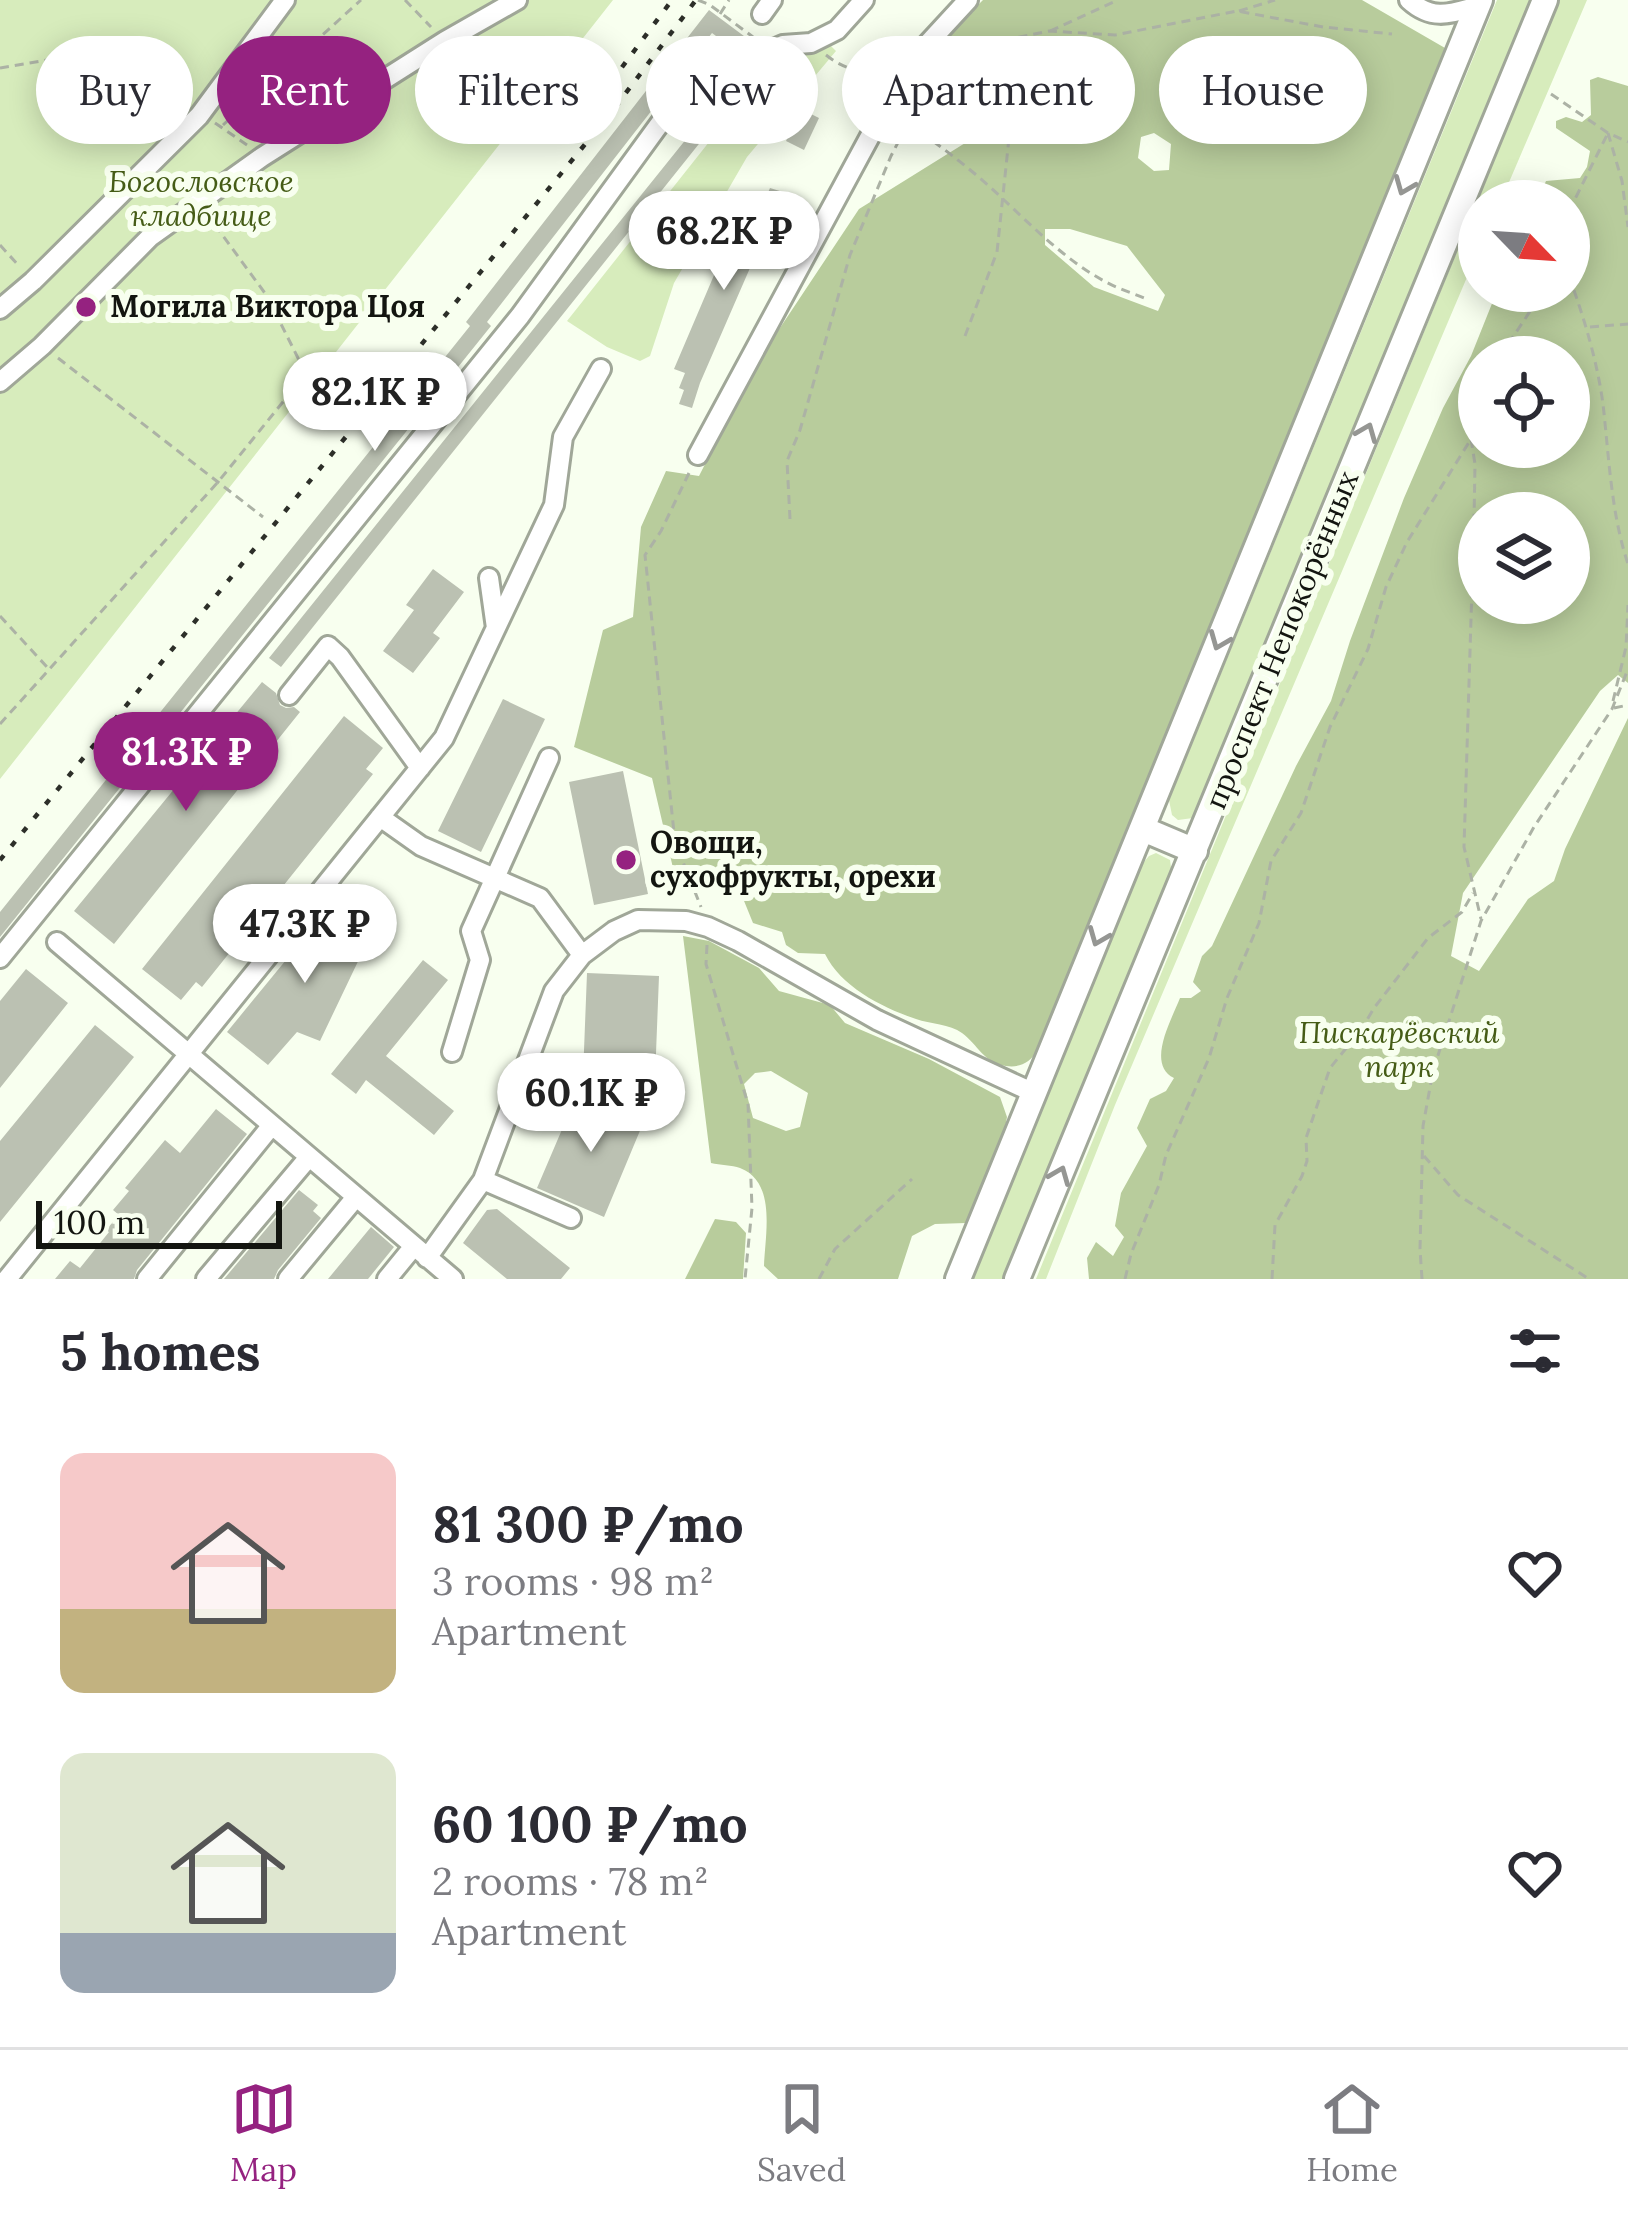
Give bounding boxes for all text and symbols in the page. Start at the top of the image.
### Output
chip: Buy [36,36,193,144]
chip: Rent [217,36,391,144]
chip: Filters [415,36,622,144]
chip: New [646,36,818,144]
chip: Apartment [842,36,1135,144]
chip: House [1159,36,1367,144]
park label: Богословское кладбище [108,162,294,234]
one-way arrow [1394,175,1418,196]
north arrow [1458,180,1590,312]
map controls [1458,180,1590,624]
pin: 68.2K ₽ [613,191,835,293]
text: 68.2K ₽ [656,205,792,255]
place label: Могила Виктора Цоя [110,287,425,325]
marker: Могила Виктора Цоя [73,294,99,320]
button: locate [1458,336,1590,468]
pin: 82.1K ₽ [264,352,486,454]
text: 82.1K ₽ [310,366,440,416]
one-way arrow [1353,423,1377,444]
street label: проспект Непокорённых [1196,465,1366,814]
button: layers [1458,492,1590,624]
one-way arrow [1209,630,1233,651]
pin: 81.3K ₽ [75,712,297,814]
text: 81.3K ₽ [120,726,252,776]
place label: Овощи, сухофрукты, орехи [650,823,936,896]
marker: Овощи, сухофрукты, орехи [613,847,639,873]
pin: 47.3K ₽ [194,884,416,986]
text: 47.3K ₽ [240,898,370,948]
one-way arrow [1088,926,1112,947]
park label: Пискарёвский парк [1299,1013,1500,1085]
pin: 60.1K ₽ [480,1053,702,1155]
text: 60.1K ₽ [524,1067,658,1117]
one-way arrow [1046,1165,1070,1186]
scale bar [36,1195,282,1248]
text: 100 m [54,1201,145,1243]
icon: filters [1502,1318,1568,1384]
text: 5 homes [60,1319,261,1384]
text: 81 300 ₽/mo [432,1491,744,1556]
icon: home [156,1501,300,1645]
icon: heart [1502,1540,1568,1606]
text: 3 rooms · 98 m² [432,1556,714,1606]
text: Apartment [432,1606,627,1656]
text: 60 100 ₽/mo [432,1791,748,1856]
icon: home [156,1801,300,1945]
icon: heart [1502,1840,1568,1906]
text: 2 rooms · 78 m² [432,1856,709,1906]
text: Apartment [432,1906,627,1956]
tab: Map [230,2076,297,2190]
tab: Saved [757,2076,846,2190]
tab: Home [1306,2076,1398,2190]

